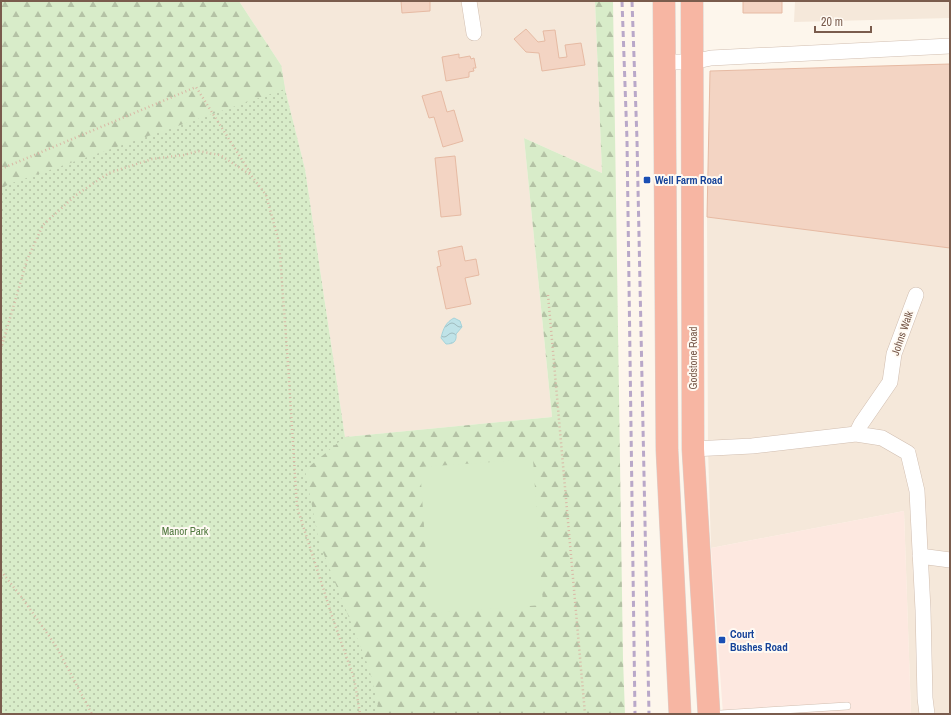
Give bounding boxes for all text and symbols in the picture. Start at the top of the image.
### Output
scale bar [815,8,871,34]
text: 20 m [821,14,843,30]
place label: Well Farm Road [655,173,723,187]
marker: Well Farm Road [642,175,652,185]
street label: Johns Walk [888,308,916,357]
street label: Godstone Road [686,326,700,390]
park label: Manor Park [162,524,209,538]
place label: Court Bushes Road [730,627,788,654]
marker: Court Bushes Road [717,635,727,645]

